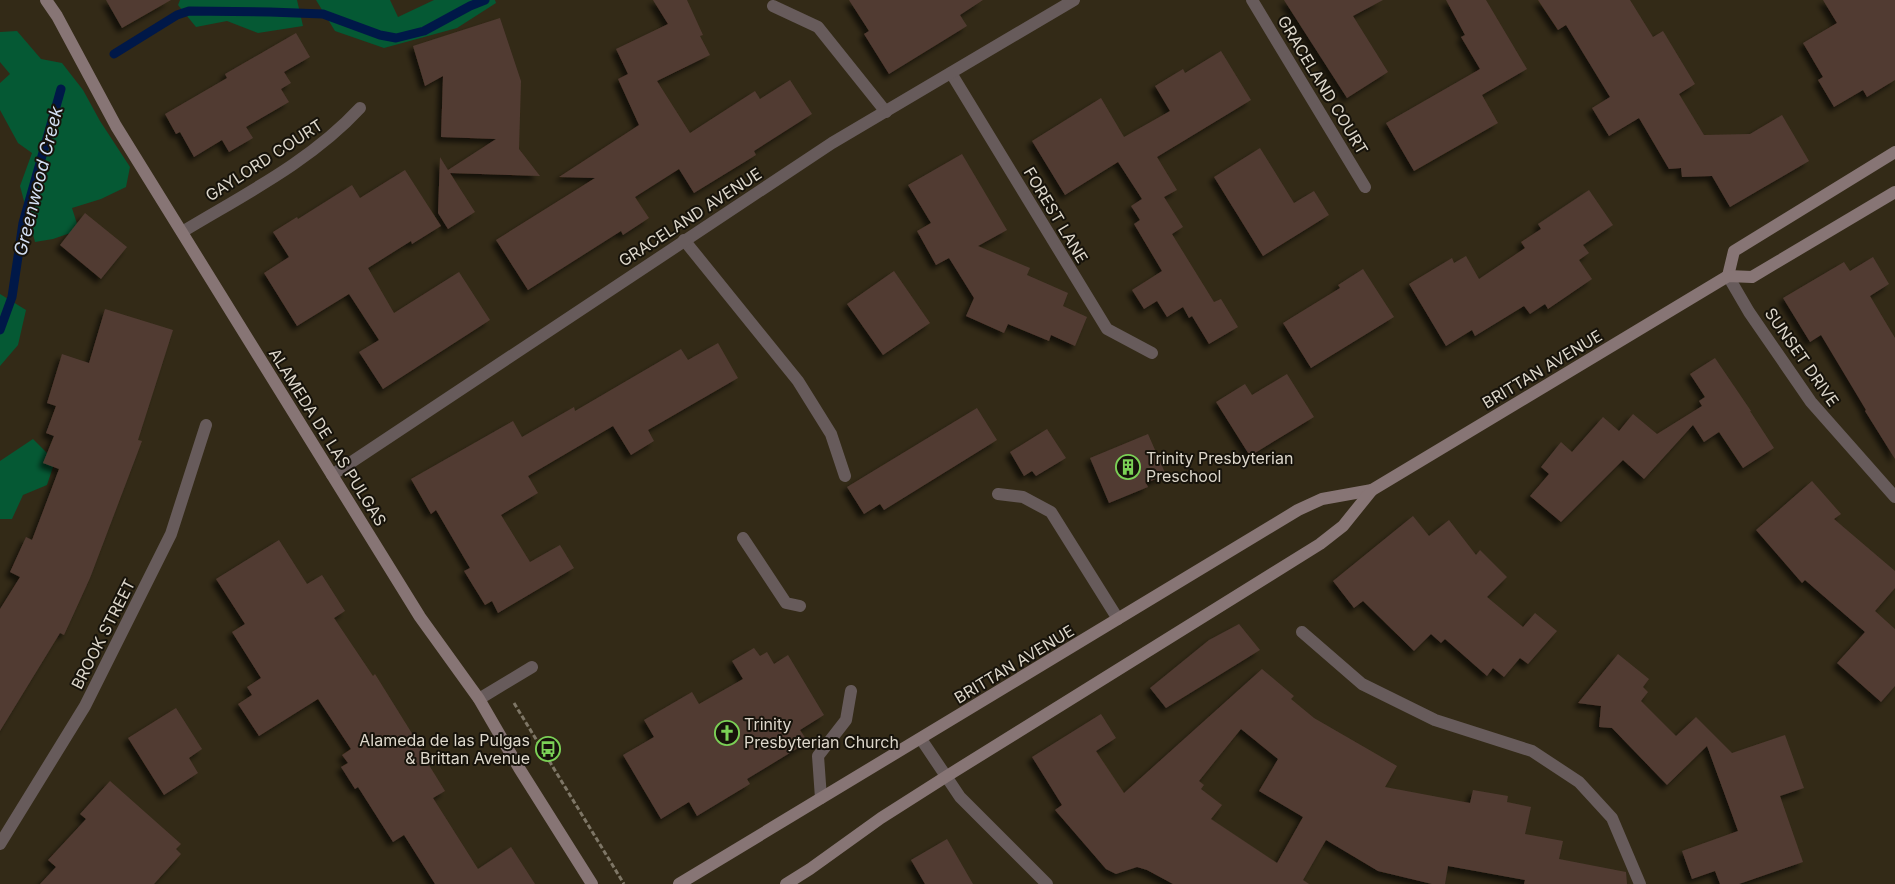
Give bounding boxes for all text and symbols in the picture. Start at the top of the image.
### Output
street label: GRACELAND COURT [1274,12,1372,158]
water label: Greenwood Creek [9,103,67,258]
street label: GAYLORD COURT [202,115,326,205]
street label: GRACELAND AVENUE [615,163,765,271]
street label: FOREST LANE [1019,163,1093,267]
street label: SUNSET DRIVE [1761,304,1843,410]
street label: BRITTAN AVENUE [1479,325,1605,413]
street label: ALAMEDA DE LAS PULGAS [265,344,391,530]
place label: Trinity Presbyterian Preschool [1146,448,1293,486]
building icon: Trinity Presbyterian Preschool [1115,454,1141,480]
street label: BROOK STREET [67,576,139,692]
street label: BRITTAN AVENUE [951,620,1077,708]
place label: Trinity Presbyterian Church [744,714,899,752]
church icon: Trinity Presbyterian Church [714,720,740,746]
place label: Alameda de las Pulgas & Brittan Avenue [359,730,530,768]
bus stop icon: Alameda de las Pulgas & Brittan Avenue [535,736,561,762]

